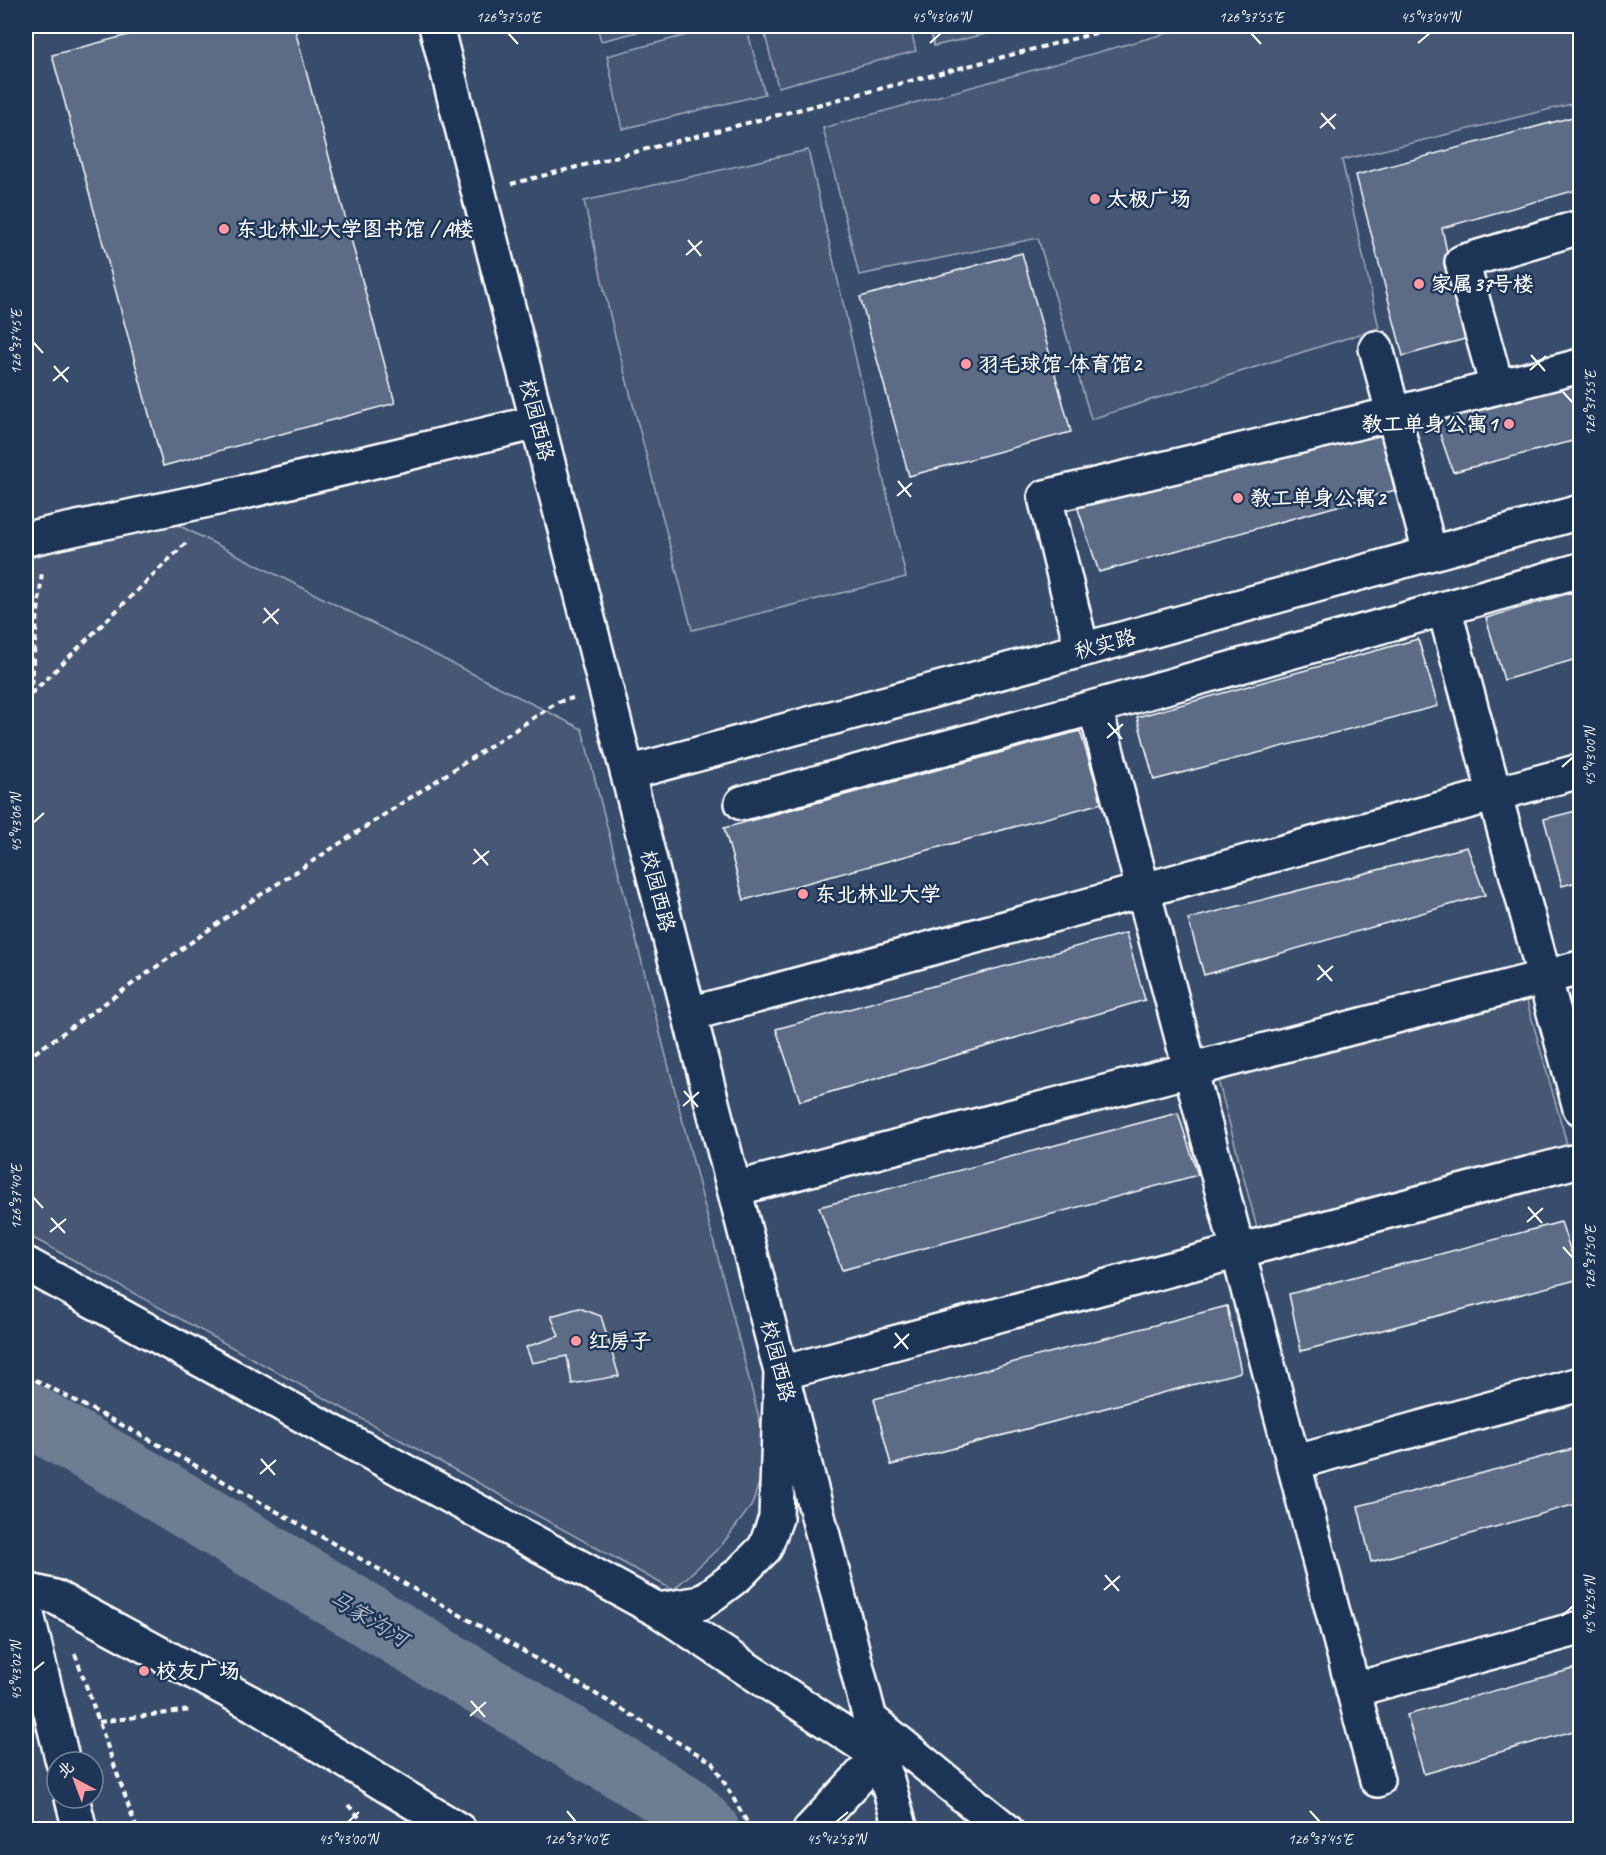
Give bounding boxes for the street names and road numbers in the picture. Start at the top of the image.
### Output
street label: 校园西路 [514,376,560,464]
street label: 秋实路 [1071,623,1139,665]
street label: 校园西路 [635,847,681,935]
street label: 校园西路 [755,1317,801,1405]

